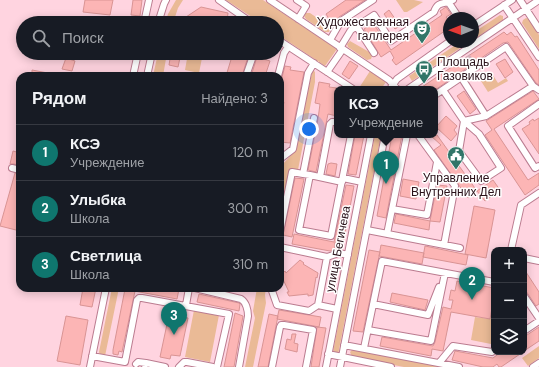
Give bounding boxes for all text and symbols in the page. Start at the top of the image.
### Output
north arrow [443,12,479,48]
place label: Художественная галлерея [317,14,409,44]
search box [16,16,284,60]
theatre icon: Художественная галлерея [412,19,432,44]
icon: search [30,27,52,49]
text: Поиск [62,28,104,48]
place label: Площадь Газовиков [437,54,493,84]
bus stop icon: Площадь Газовиков [414,59,434,84]
popup [334,86,438,138]
text: Рядом [32,87,87,109]
text: Найдено: 3 [201,90,268,107]
text: КСЭ [349,94,379,114]
text: Учреждение [349,114,423,131]
your location [299,119,319,139]
text: КСЭ [70,134,100,154]
text: 1 [43,144,47,161]
text: 120 m [233,144,268,161]
public building icon: Управление Внутренних Дел [446,145,466,170]
pin: 1 [373,151,399,184]
text: Учреждение [70,154,145,171]
place label: Управление Внутренних Дел [411,170,501,200]
text: Улыбка [70,190,126,210]
text: 2 [41,200,49,217]
text: 300 m [227,200,268,217]
street label: улица Бегичева [322,204,354,294]
text: Школа [70,210,110,227]
text: Светлица [70,246,142,266]
map controls [491,247,527,355]
button: + [491,247,527,283]
text: 3 [41,256,49,273]
text: 310 m [233,256,268,273]
text: Школа [70,266,110,283]
pin: 2 [459,267,485,300]
button: − [491,283,527,319]
pin: 3 [161,302,187,335]
button: layers [491,319,527,355]

